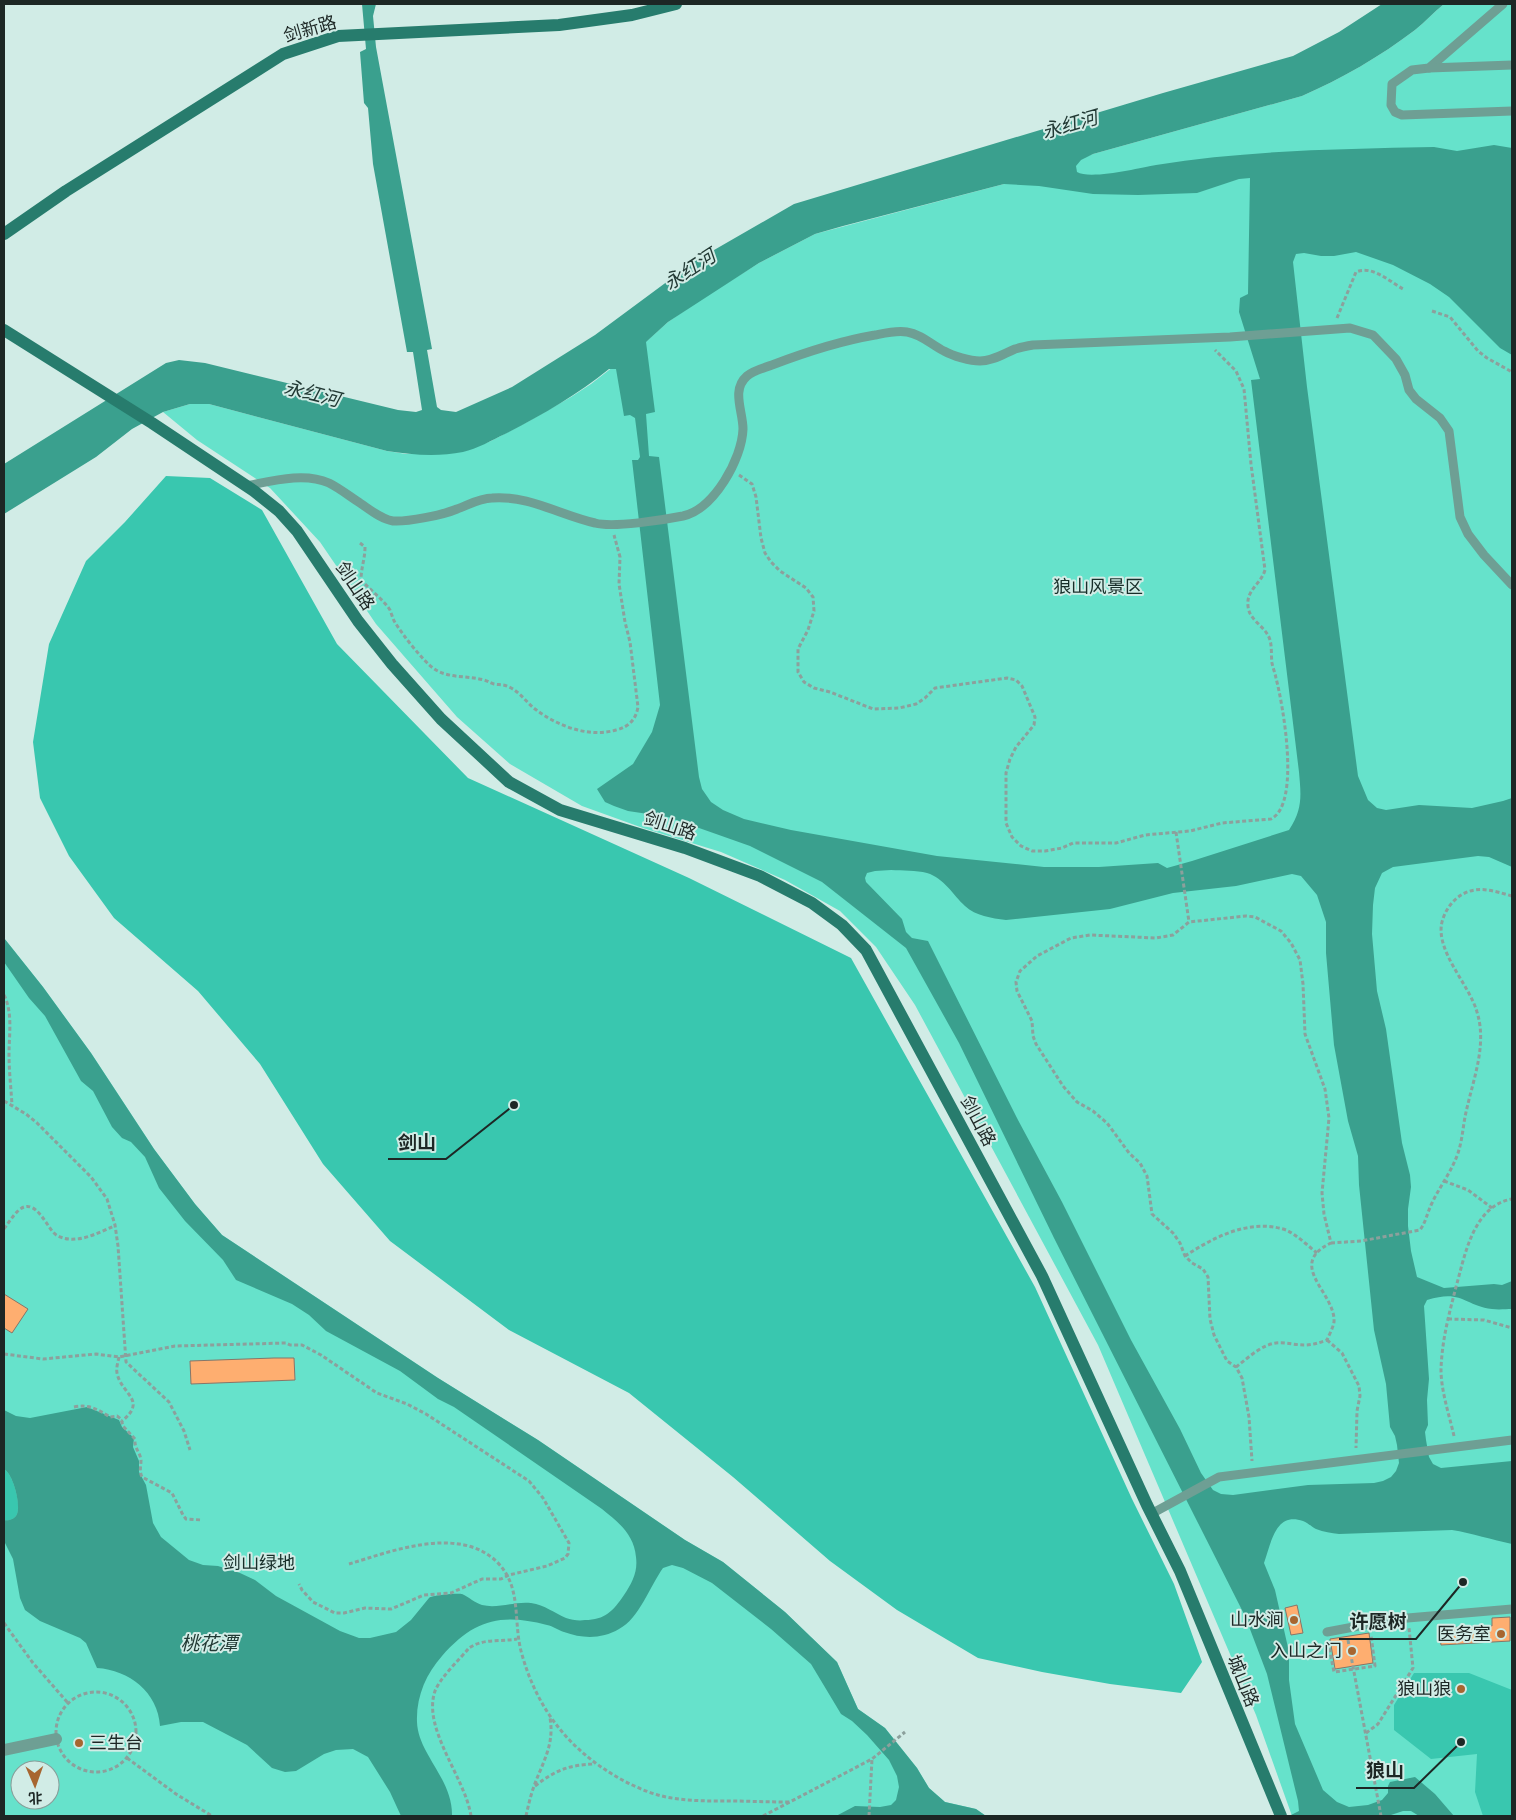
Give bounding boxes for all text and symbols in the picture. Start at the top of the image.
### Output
street label: 剑新路 [281,11,339,47]
water label: 永红河 [1040,105,1104,143]
water label: 永红河 [660,243,723,295]
water label: 永红河 [282,376,346,413]
street label: 剑山路 [331,557,379,615]
park label: 狼山风景区 [1053,576,1143,598]
street label: 剑山路 [641,807,699,845]
street label: 剑山路 [956,1092,1000,1150]
callout: 剑山 [388,1125,446,1159]
text: 剑山 [398,1132,436,1154]
park label: 剑山绿地 [223,1552,295,1574]
callout: 许愿树 [1339,1605,1416,1639]
place label: 山水涧 [1230,1609,1284,1631]
text: 许愿树 [1349,1611,1407,1633]
marker: 山水涧 [1288,1614,1300,1626]
place label: 医务室 [1437,1623,1491,1645]
marker: 医务室 [1495,1628,1507,1640]
water label: 桃花潭 [180,1633,240,1655]
place label: 入山之门 [1270,1640,1342,1662]
marker: 入山之门 [1346,1645,1358,1657]
street label: 城山路 [1223,1652,1263,1710]
place label: 狼山狼 [1397,1678,1451,1700]
marker: 狼山狼 [1455,1683,1467,1695]
place label: 三生台 [89,1732,143,1754]
marker: 三生台 [73,1737,85,1749]
callout: 狼山 [1356,1754,1414,1788]
north arrow [10,1760,60,1810]
text: 狼山 [1366,1760,1404,1782]
text: 北 [28,1789,43,1806]

